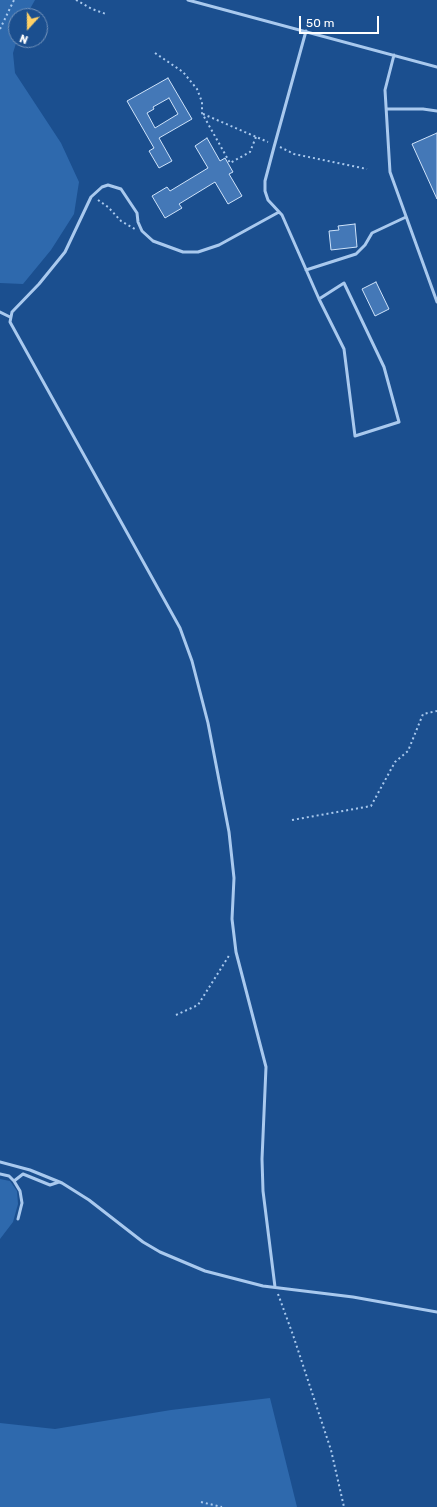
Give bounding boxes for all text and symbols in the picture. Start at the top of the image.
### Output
north arrow [8,8,48,48]
scale bar [301,8,381,34]
text: 50 m [306,16,334,30]
text: N [18,31,30,46]

